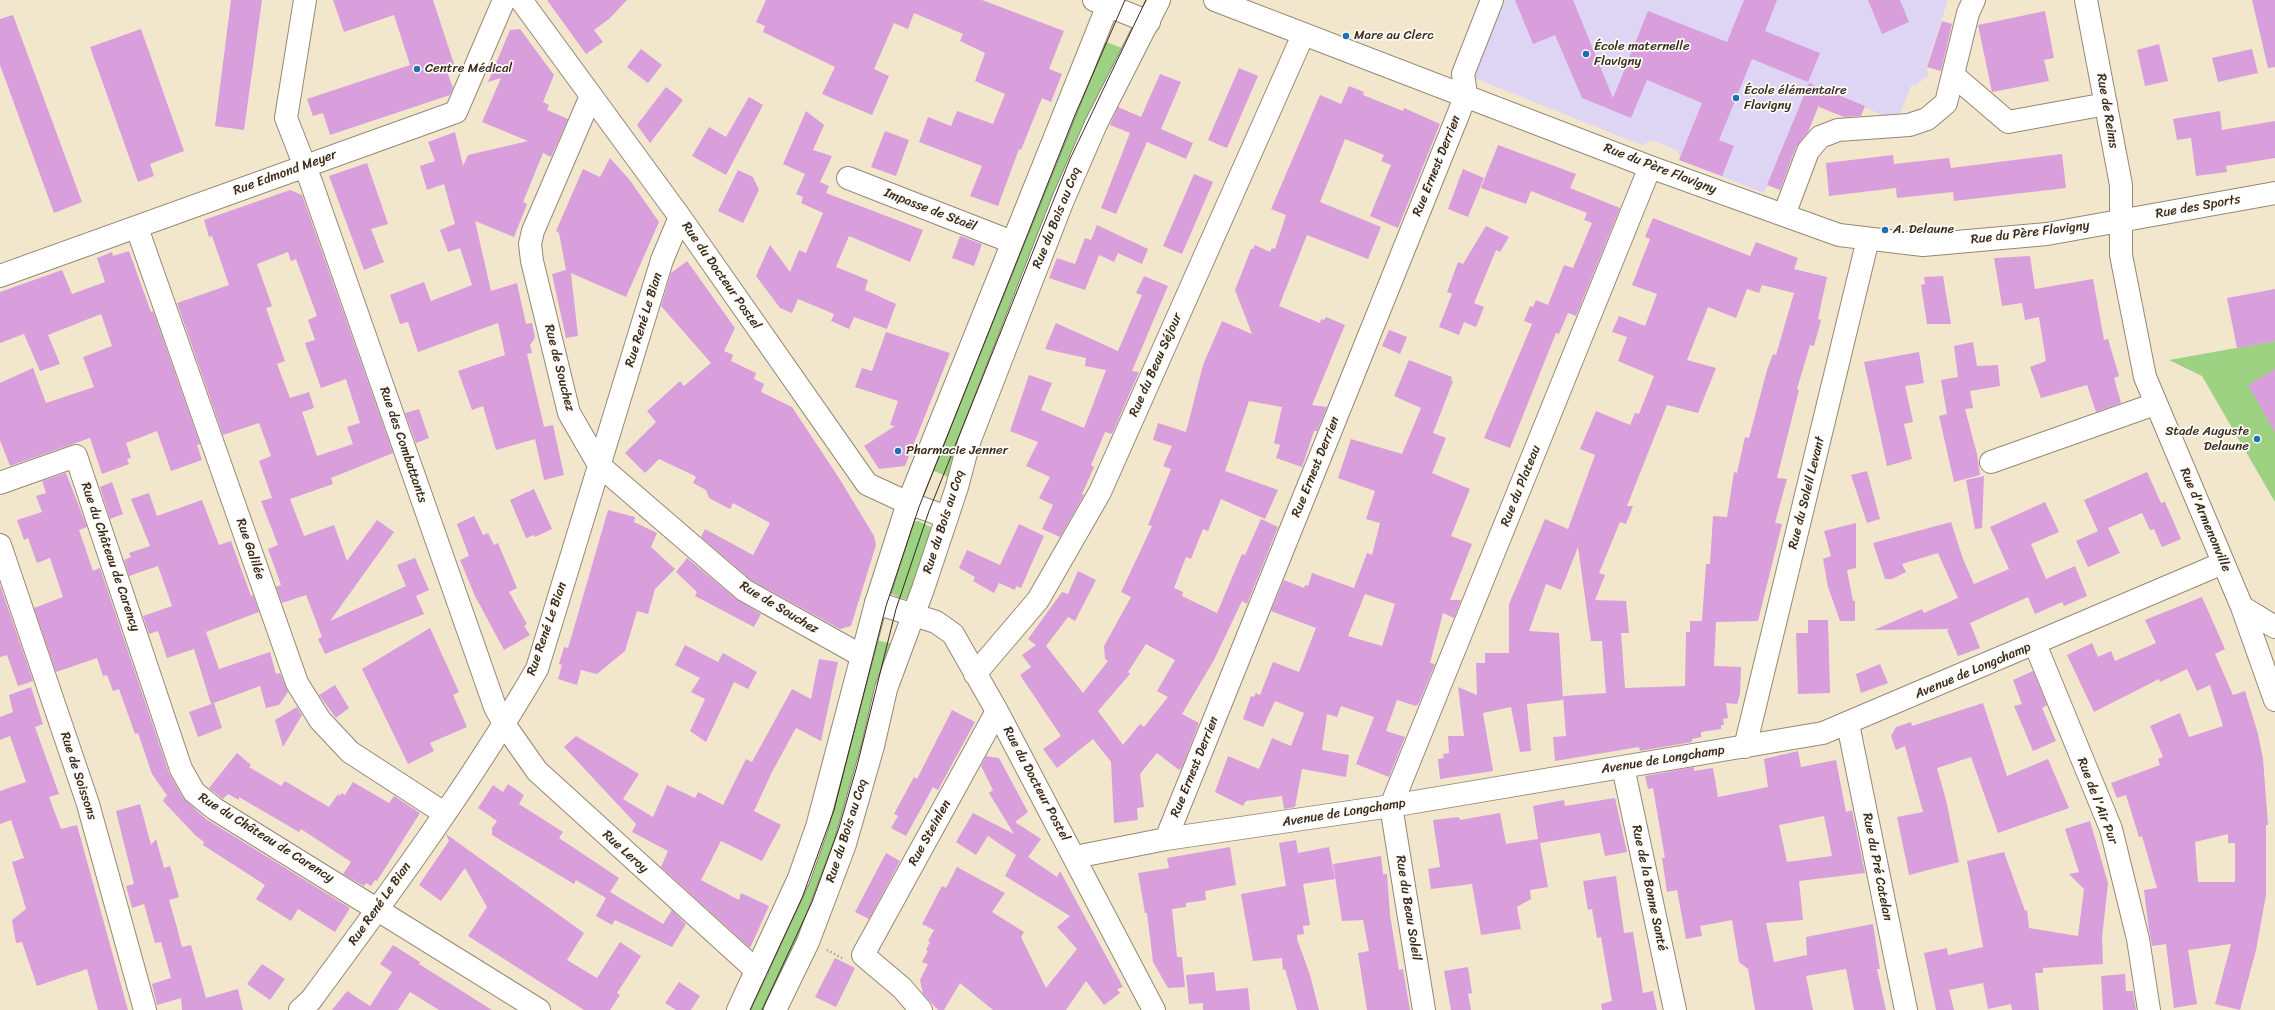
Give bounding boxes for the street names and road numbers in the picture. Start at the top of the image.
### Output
street label: Rue de Reims [2093,72,2121,150]
street label: Rue Ernest Derrien [1410,113,1464,219]
street label: Rue du Père Flavigny [1601,140,1719,198]
street label: Rue Edmond Meyer [231,147,339,199]
street label: Rue du Bois au Coq [1030,165,1084,271]
street label: Impasse de Staël [882,185,978,235]
street label: Rue des Sports [2154,192,2242,222]
street label: Rue du Père Flavigny [1970,218,2090,248]
street label: Rue du Docteur Postel [678,219,764,333]
street label: Rue René Le Bian [622,271,666,369]
street label: Rue du Beau Séjour [1126,311,1186,419]
street label: Rue de Souchez [541,323,577,413]
street label: Rue des Combattants [376,385,430,505]
street label: Rue Ernest Derrien [1289,414,1343,520]
street label: Rue du Soleil Levant [1785,435,1829,551]
street label: Rue du Plateau [1498,443,1544,529]
street label: Rue d'Armenonville [2176,466,2234,574]
street label: Rue du Bois au Coq [920,468,968,576]
street label: Rue du Château de Carency [77,480,143,634]
street label: Rue Galilée [232,516,268,582]
street label: Rue de Souchez [737,578,821,638]
street label: Rue René Le Bian [524,580,570,678]
street label: Avenue de Longchamp [1913,639,2033,703]
street label: Rue Ernest Derrien [1168,714,1222,820]
street label: Rue du Docteur Postel [999,724,1073,844]
street label: Rue de Soissons [56,730,100,822]
street label: Avenue de Longchamp [1600,743,1726,777]
street label: Rue de l'Air Pur [2073,756,2121,846]
street label: Rue du Bois au Coq [823,777,871,885]
street label: Rue du Château de Carency [195,790,337,886]
street label: Avenue de Longchamp [1281,796,1407,830]
street label: Rue Steinlen [905,797,955,869]
street label: Rue du Pré Catelan [1859,812,1895,922]
street label: Rue de la Bonne Santé [1628,824,1670,952]
street label: Rue Leroy [599,827,651,877]
street label: Rue du Beau Soleil [1392,854,1424,962]
street label: Rue René Le Bian [346,859,414,949]

